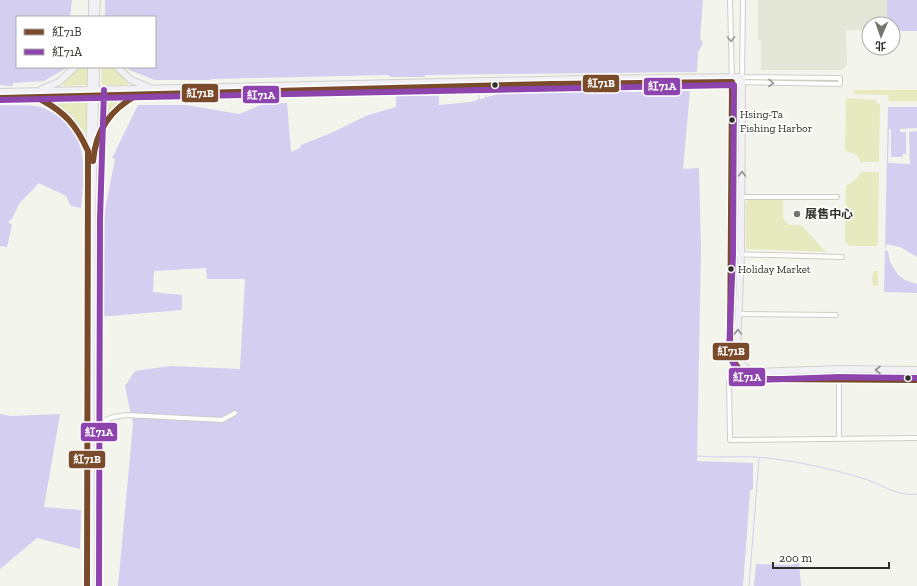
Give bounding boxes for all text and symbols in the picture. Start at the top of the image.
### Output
legend [16,16,156,68]
north arrow [861,16,901,56]
text: 紅71B [52,25,82,39]
one-way arrow [727,36,735,42]
text: 北 [875,39,886,52]
text: 紅71A [52,45,82,59]
line badge: 紅71B [582,74,620,93]
text: 紅71B [587,77,615,90]
line badge: 紅71A [643,77,681,96]
one-way arrow [768,79,774,87]
unlabelled marker [490,80,500,90]
text: 紅71A [648,80,677,93]
line badge: 紅71B [181,83,219,103]
line badge: 紅71A [242,85,280,104]
text: 紅71B [186,87,214,100]
text: 紅71A [247,89,276,102]
place label: Hsing-Ta Fishing Harbor [740,108,813,135]
marker: Hsing-Ta Fishing Harbor [727,115,737,125]
one-way arrow [738,171,746,177]
place label: 展售中心 [805,207,853,221]
marker: 展售中心 [792,209,802,219]
place label: Holiday Market [738,263,812,276]
marker: Holiday Market [726,264,736,274]
one-way arrow [734,329,742,335]
line badge: 紅71B [712,342,750,361]
text: 紅71B [717,345,745,358]
one-way arrow [875,366,881,374]
line badge: 紅71A [728,367,766,387]
text: 紅71A [733,371,762,384]
unlabelled marker [903,373,913,383]
line badge: 紅71A [80,422,118,442]
text: 紅71A [85,426,114,439]
line badge: 紅71B [68,450,106,469]
text: 紅71B [73,453,101,466]
scale bar [773,544,889,570]
text: 200 m [779,551,813,565]

